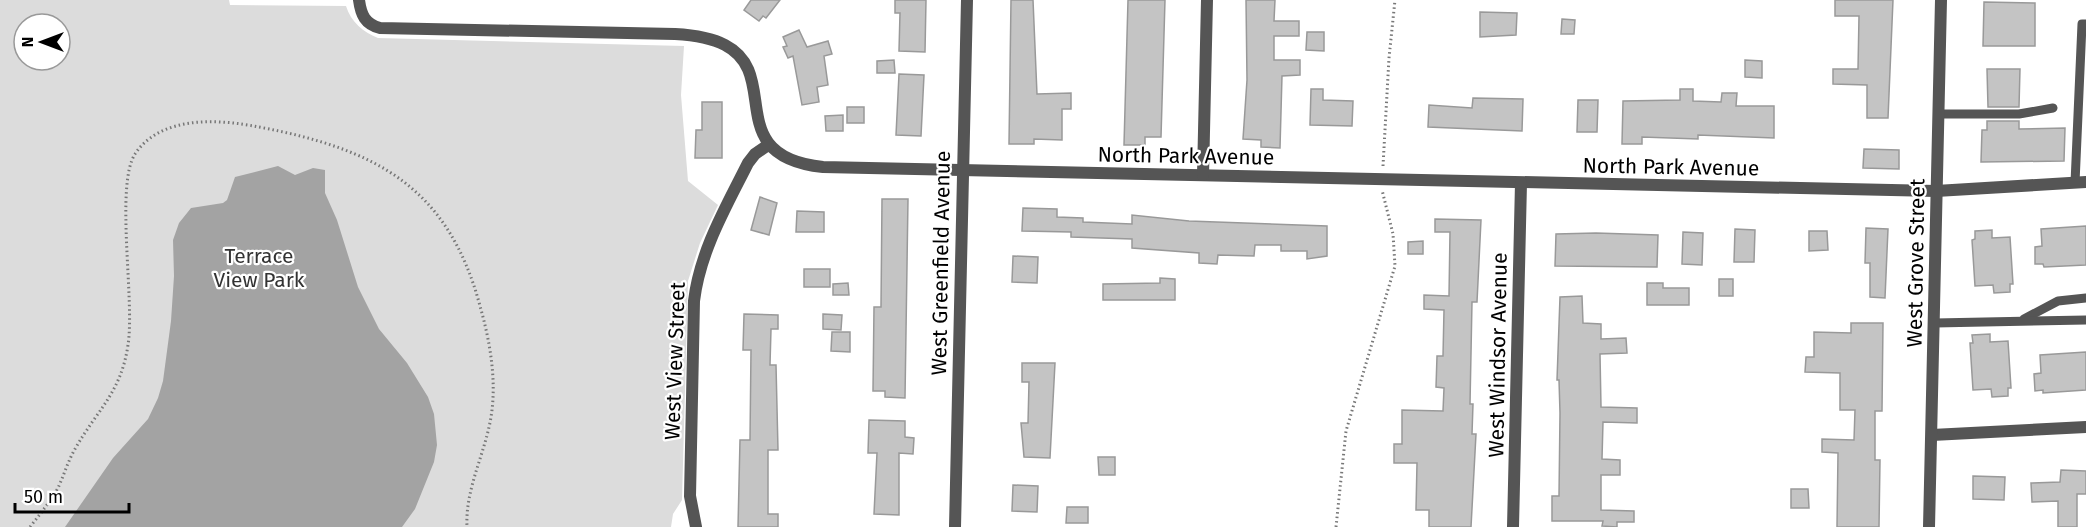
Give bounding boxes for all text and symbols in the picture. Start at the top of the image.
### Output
north arrow [12,12,72,72]
text: N [18,37,37,47]
street label: North Park Avenue [1097,141,1275,171]
street label: West Greenfield Avenue [926,150,956,376]
street label: North Park Avenue [1582,152,1760,182]
street label: West Grove Street [1902,178,1930,348]
park label: Terrace View Park [214,243,305,293]
street label: West Windsor Avenue [1483,252,1513,458]
street label: West View Street [659,281,691,440]
scale bar [15,476,129,514]
text: 50 m [24,486,63,508]

